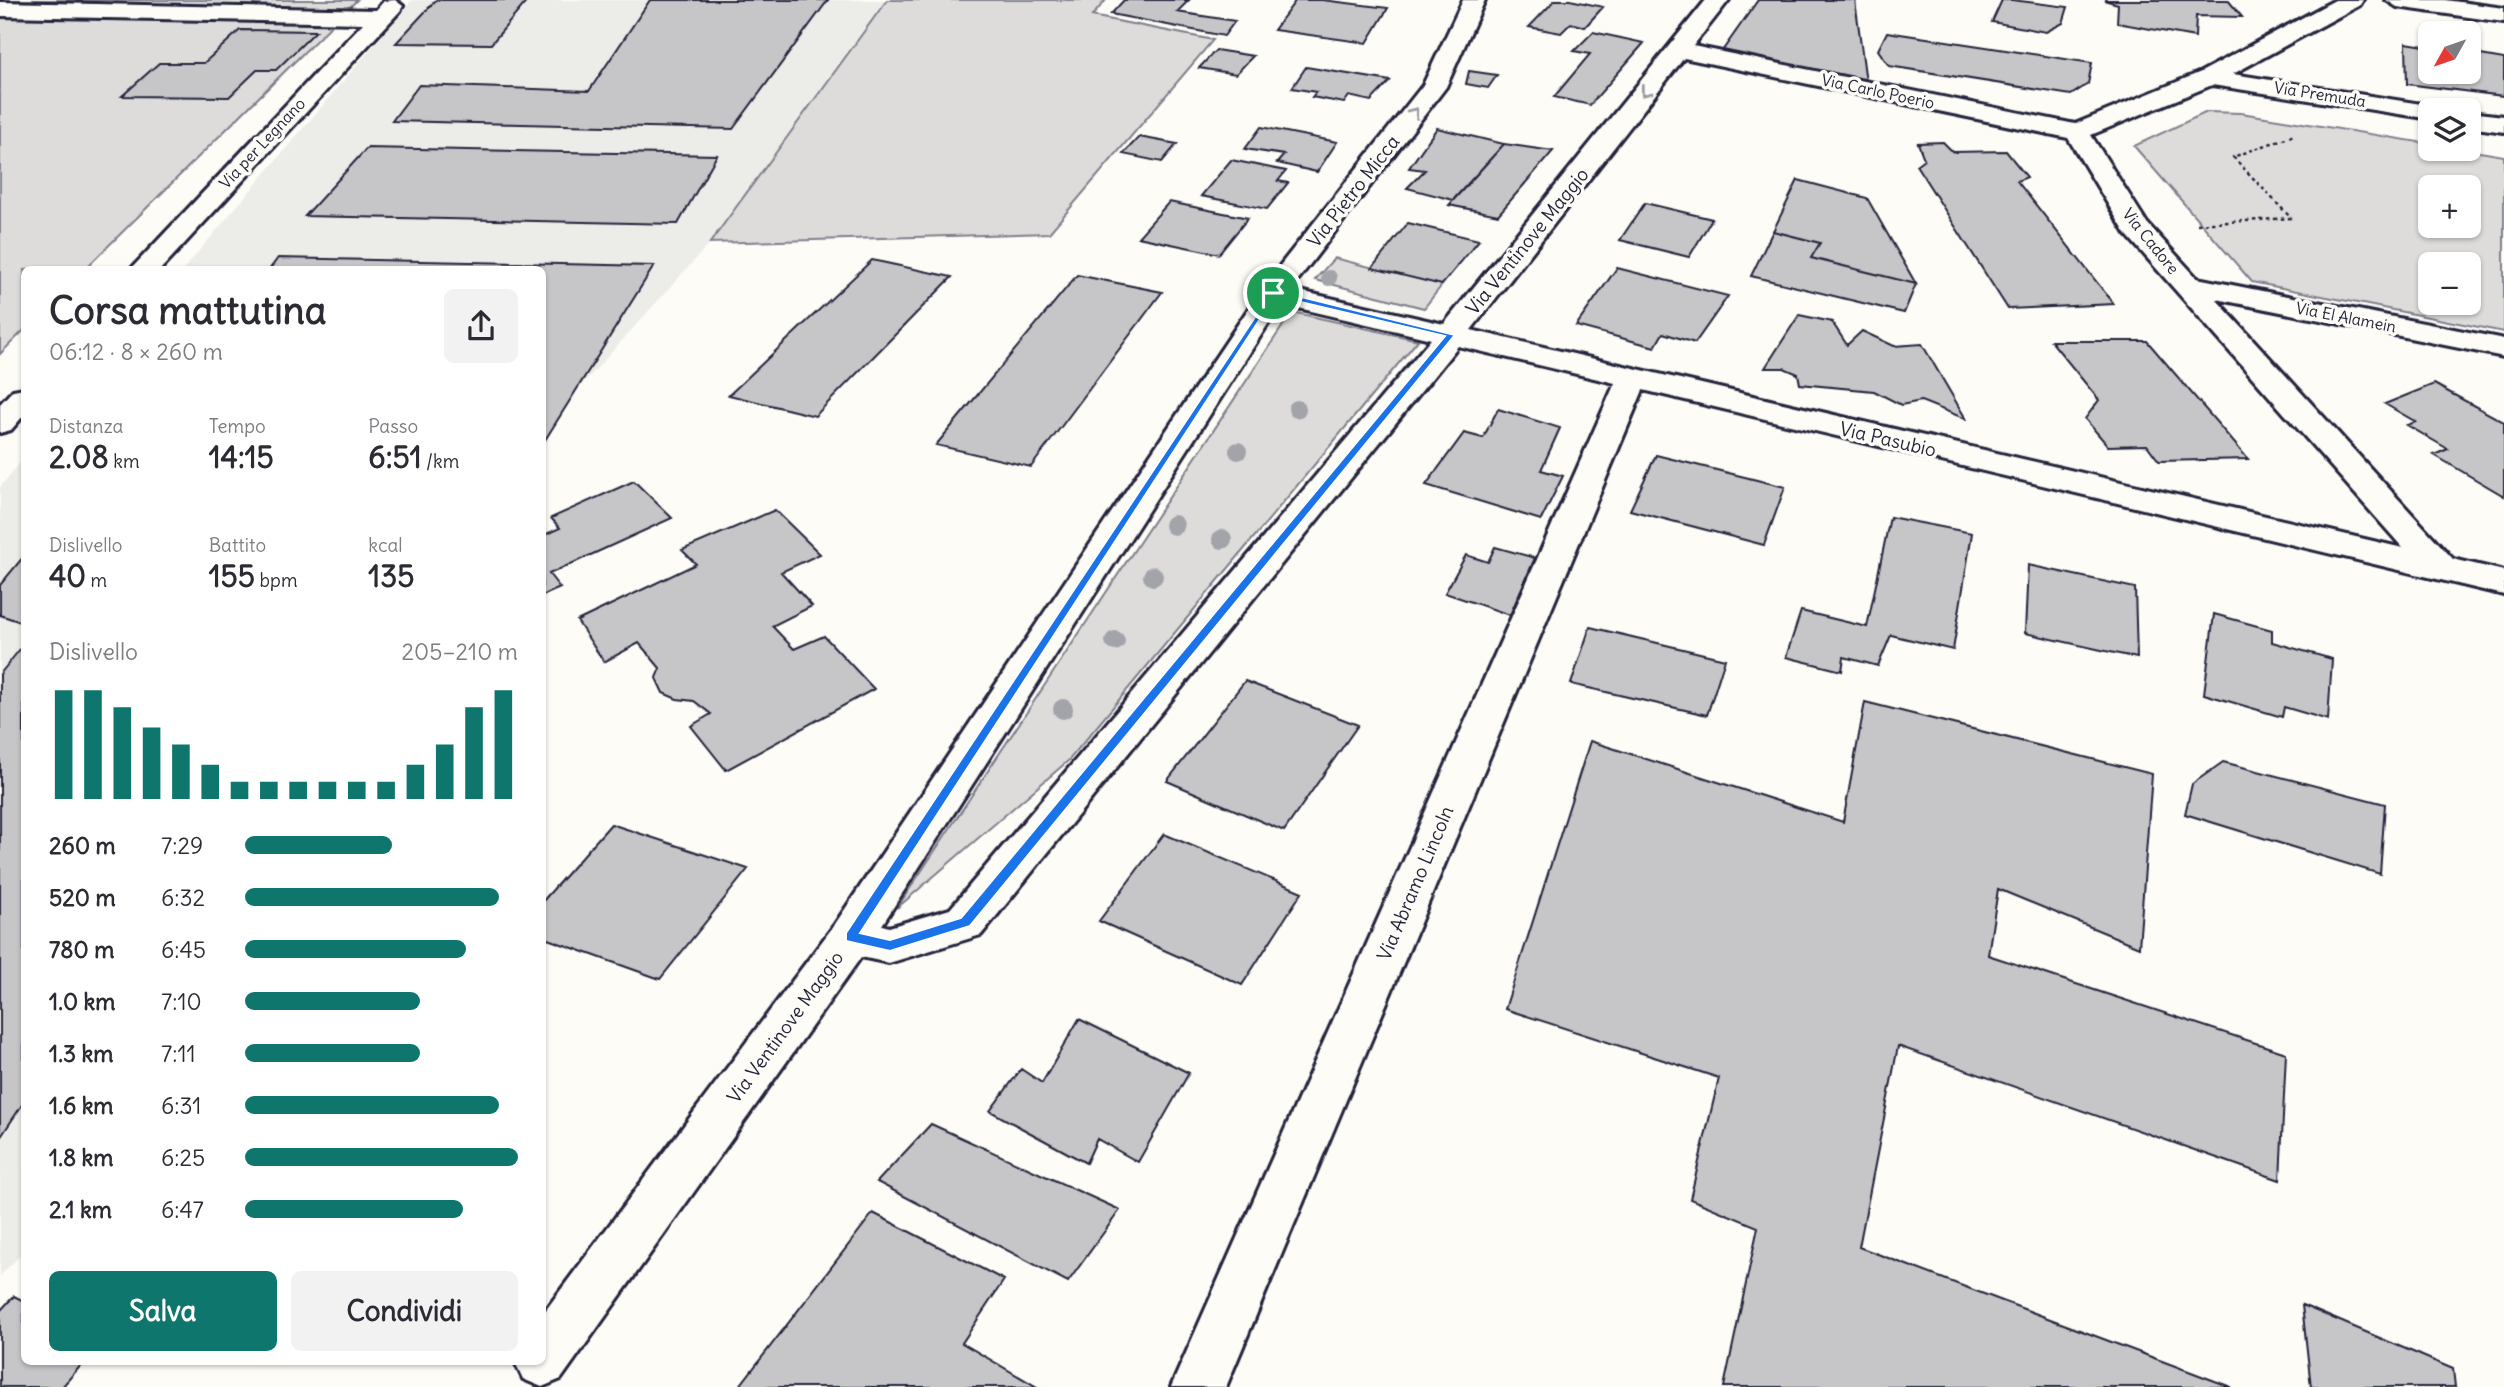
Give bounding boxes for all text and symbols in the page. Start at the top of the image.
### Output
north arrow [2418,21,2482,84]
map controls [2418,21,2481,315]
street label: Via Carlo Poerio [1820,69,1936,113]
street label: Via Premuda [2273,77,2367,111]
one-way arrow [1641,83,1653,96]
street label: Via per Legnano [215,93,309,193]
button: layers [2418,98,2481,161]
one-way arrow [1406,107,1419,120]
street label: Via Pietro Micca [1302,130,1404,252]
street label: Via Ventinove Maggio [1460,163,1594,319]
button: + [2418,175,2481,238]
street label: Via Cadore [2118,204,2184,278]
button: − [2418,252,2481,315]
pin [1243,263,1303,323]
icon: arrive [1254,274,1292,312]
text: Corsa mattutina [49,287,326,334]
button: share [444,289,518,363]
street label: Via El Alamein [2294,297,2398,337]
text: 06:12 · 8 × 260 m [49,337,223,366]
text: Distanza [49,414,123,438]
text: Tempo [209,414,266,438]
text: Passo [368,414,418,438]
street label: Via Pasubio [1837,416,1939,462]
text: 2.08 [49,438,109,476]
text: 14:15 [209,438,274,476]
text: 6:51 [368,438,422,476]
text: km [109,449,140,473]
text: /km [422,449,459,473]
text: Dislivello [49,533,123,557]
text: Battito [209,533,266,557]
text: kcal [368,533,403,557]
text: 40 [49,557,86,595]
text: 155 [209,557,255,595]
text: 135 [368,557,415,595]
text: m [86,568,107,592]
text: bpm [255,568,298,592]
text: Dislivello [49,637,138,666]
text: 205–210 m [401,637,518,666]
street label: Via Abramo Lincoln [1372,802,1458,964]
text: 260 m [49,831,116,860]
text: 7:29 [161,831,203,860]
text: 520 m [49,883,116,912]
text: 6:32 [161,883,205,912]
text: 780 m [49,935,114,964]
text: 6:45 [161,935,206,964]
street label: Via Ventinove Maggio [722,946,848,1108]
text: 1.0 km [49,987,115,1016]
text: 7:10 [161,987,202,1016]
text: 1.3 km [49,1039,113,1068]
text: 7:11 [161,1039,196,1068]
text: 1.6 km [49,1091,114,1120]
text: 6:31 [161,1091,201,1120]
text: 1.8 km [49,1143,114,1172]
text: 6:25 [161,1143,205,1172]
text: 2.1 km [49,1195,112,1224]
text: 6:47 [161,1195,204,1224]
button: Salva [49,1271,277,1351]
button: Condividi [291,1271,518,1351]

